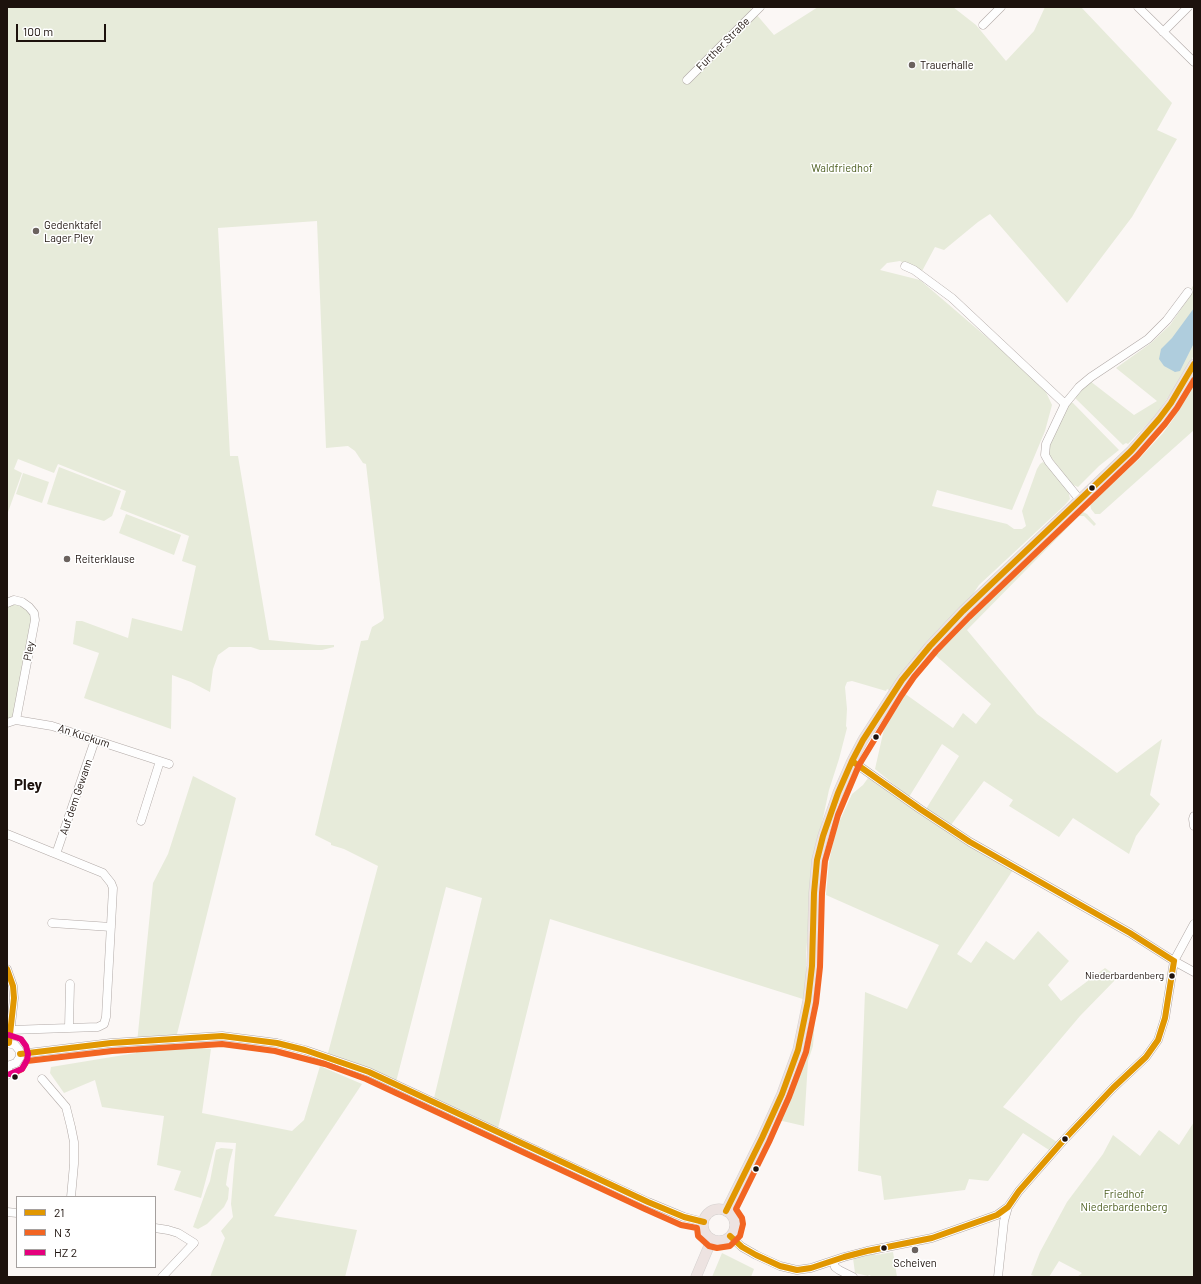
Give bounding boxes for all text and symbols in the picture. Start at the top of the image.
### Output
street label: Further Straße [694,15,752,73]
scale bar [18,16,108,42]
text: 100 m [23,24,53,38]
place label: Trauerhalle [920,58,974,72]
marker: Trauerhalle [907,60,917,70]
park label: Waldfriedhof [811,161,873,175]
place label: Gedenktafel Lager Pley [44,218,101,244]
marker: Gedenktafel Lager Pley [31,226,41,236]
unlabelled marker [1087,483,1097,493]
place label: Reiterklause [75,552,135,566]
marker: Reiterklause [62,554,72,564]
street label: Pley [21,640,37,662]
street label: An Kuckum [56,721,112,751]
unlabelled marker [871,732,881,742]
street label: Auf dem Gewann [57,757,95,837]
district label: Pley [14,776,42,794]
place label: Niederbardenberg [1085,970,1164,982]
marker: Niederbardenberg [1167,971,1177,981]
unlabelled marker [10,1072,20,1082]
unlabelled marker [1060,1134,1070,1144]
unlabelled marker [751,1164,761,1174]
park label: Friedhof Niederbardenberg [1081,1187,1167,1213]
legend [16,1196,156,1268]
text: 21 [54,1205,64,1219]
text: N 3 [54,1225,71,1239]
unlabelled marker [879,1243,889,1253]
text: HZ 2 [54,1245,77,1259]
marker: Scheiven [910,1245,920,1255]
place label: Scheiven [893,1256,937,1270]

